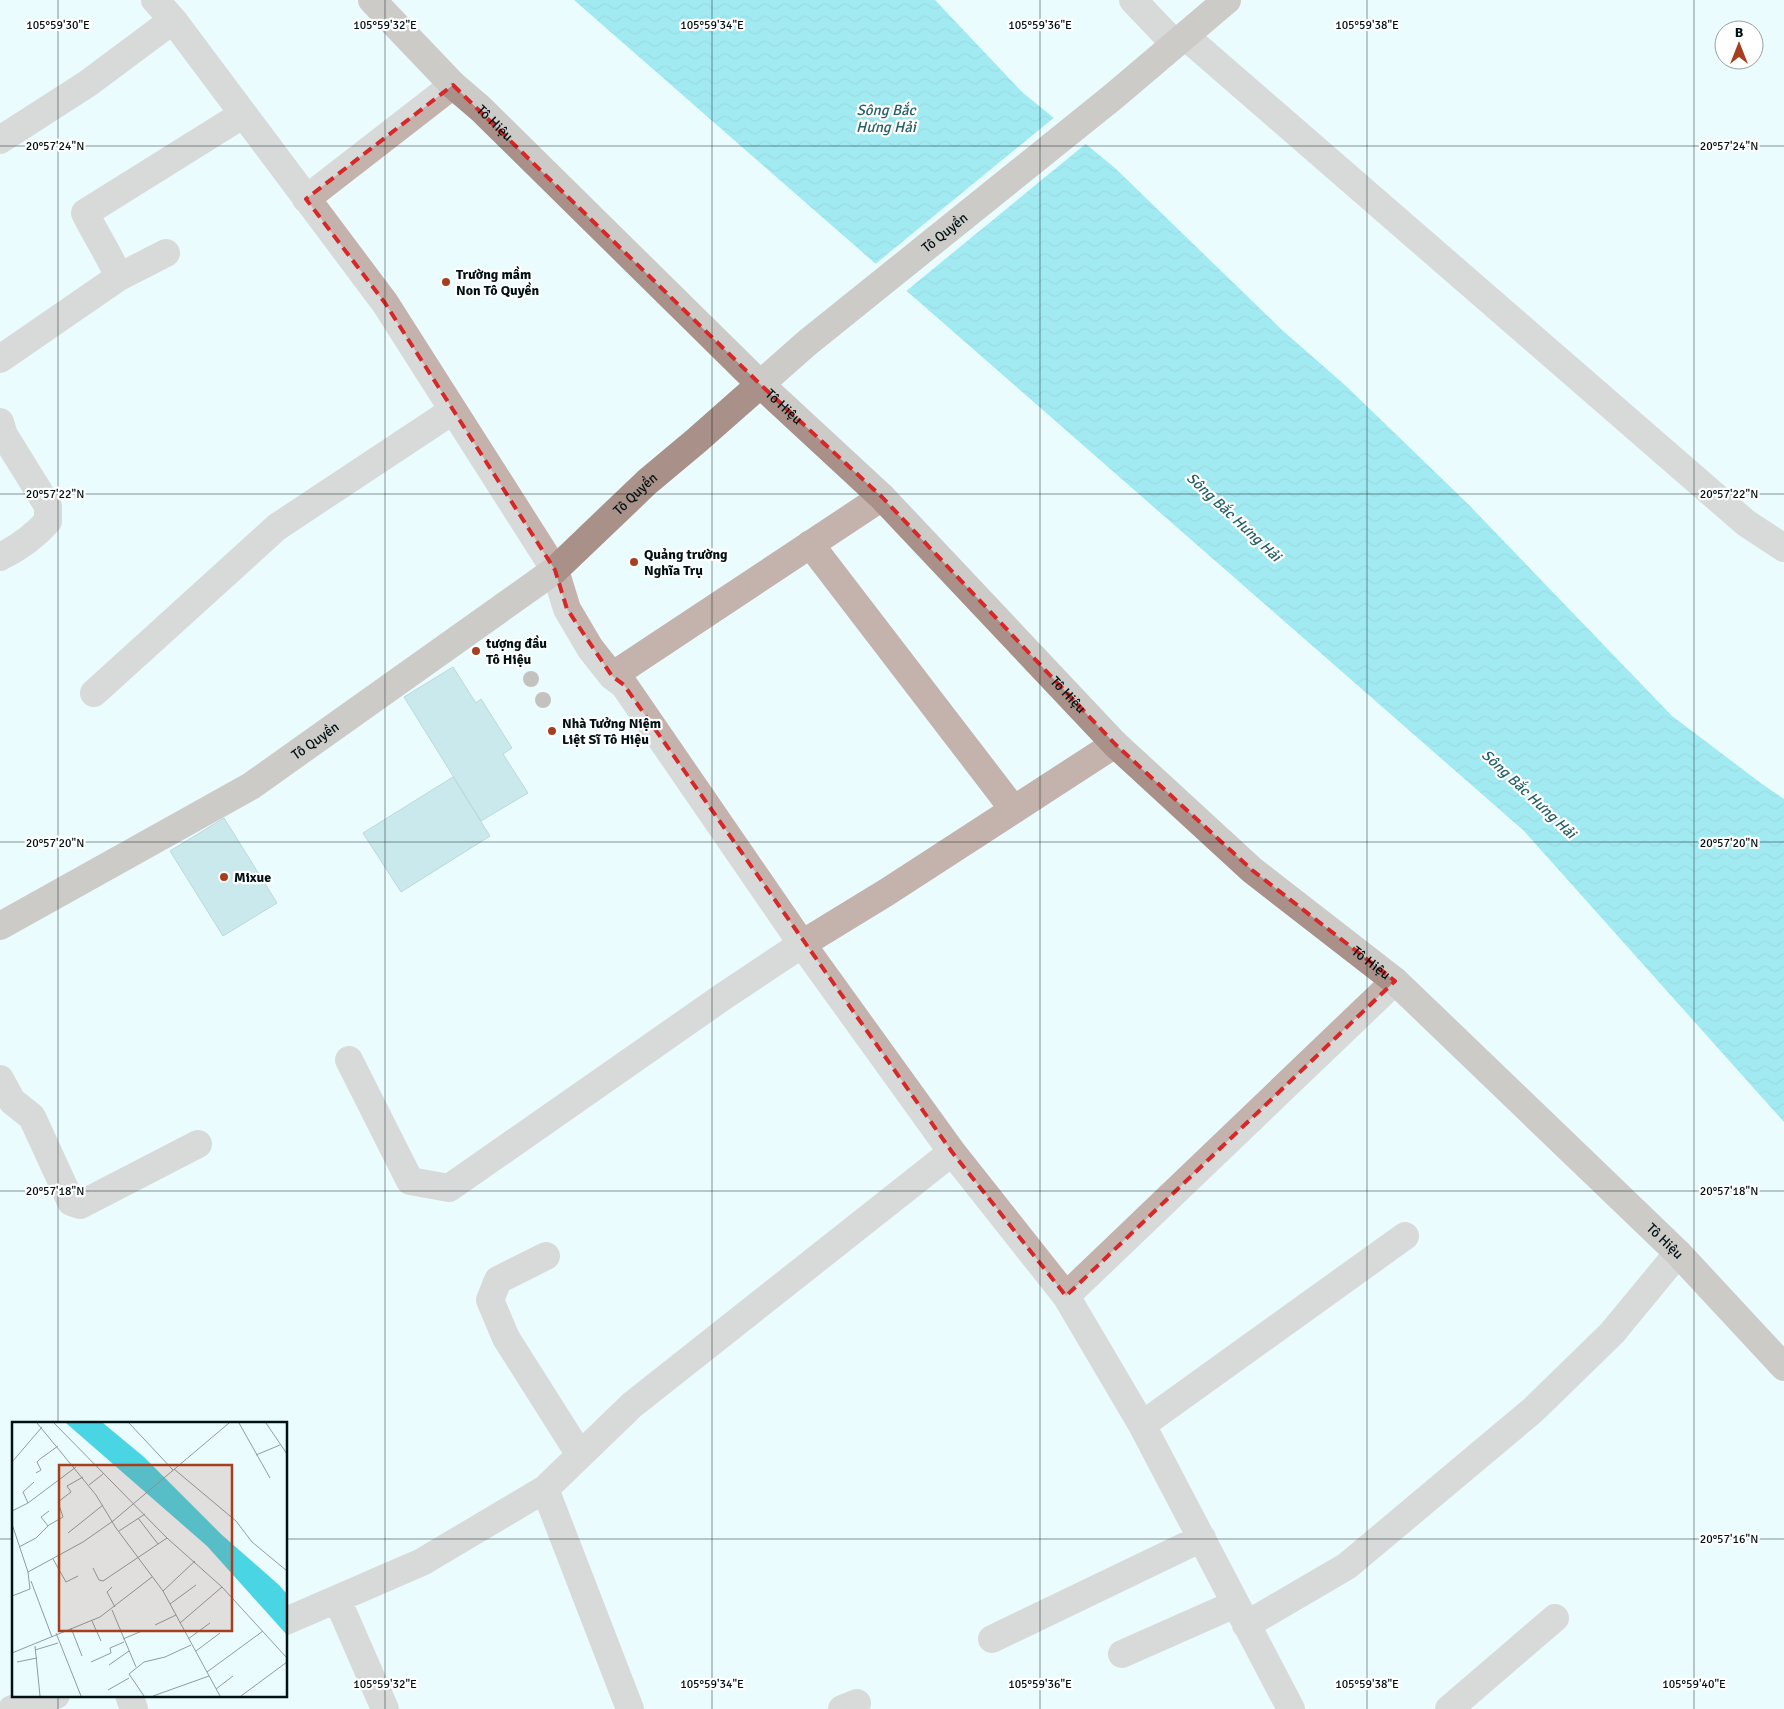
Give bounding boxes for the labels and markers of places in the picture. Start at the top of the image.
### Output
place label: Trường mầm Non Tô Quyền [456,266,539,299]
marker: Trường mầm Non Tô Quyền [440,276,452,288]
place label: Quảng trường Nghĩa Trụ [644,546,728,579]
marker: Quảng trường Nghĩa Trụ [628,556,640,568]
place label: tượng đầu Tô Hiệu [485,635,547,668]
marker: tượng đầu Tô Hiệu [470,645,482,657]
place label: Nhà Tưởng Niệm Liệt Sĩ Tô Hiệu [562,715,661,748]
marker: Nhà Tưởng Niệm Liệt Sĩ Tô Hiệu [546,725,558,737]
place label: Mixue [234,869,271,886]
marker: Mixue [218,871,230,883]

